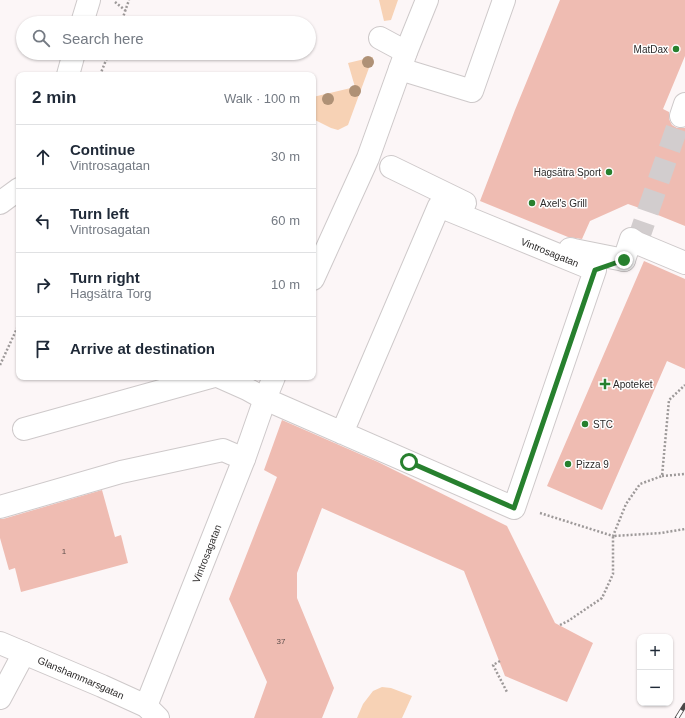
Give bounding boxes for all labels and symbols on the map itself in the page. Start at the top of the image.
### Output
place label: MatDax [634,44,668,55]
marker: MatDax [671,44,681,54]
place label: Hagsätra Sport [534,167,601,178]
marker: Hagsätra Sport [604,167,614,177]
marker: Axel's Grill [527,198,537,208]
place label: Axel's Grill [540,198,587,209]
street label: Vintrosagatan [519,236,580,269]
route end [615,251,633,269]
marker: Apoteket [600,379,610,389]
place label: Apoteket [613,379,653,390]
marker: STC [580,419,590,429]
place label: STC [593,419,613,430]
route start [400,453,418,471]
marker: Pizza 9 [563,459,573,469]
place label: Pizza 9 [576,459,609,470]
street label: Vintrosagatan [190,523,223,584]
house number: 1 [62,547,67,556]
house number: 37 [277,637,286,646]
street label: Glanshammarsgatan [36,655,126,701]

